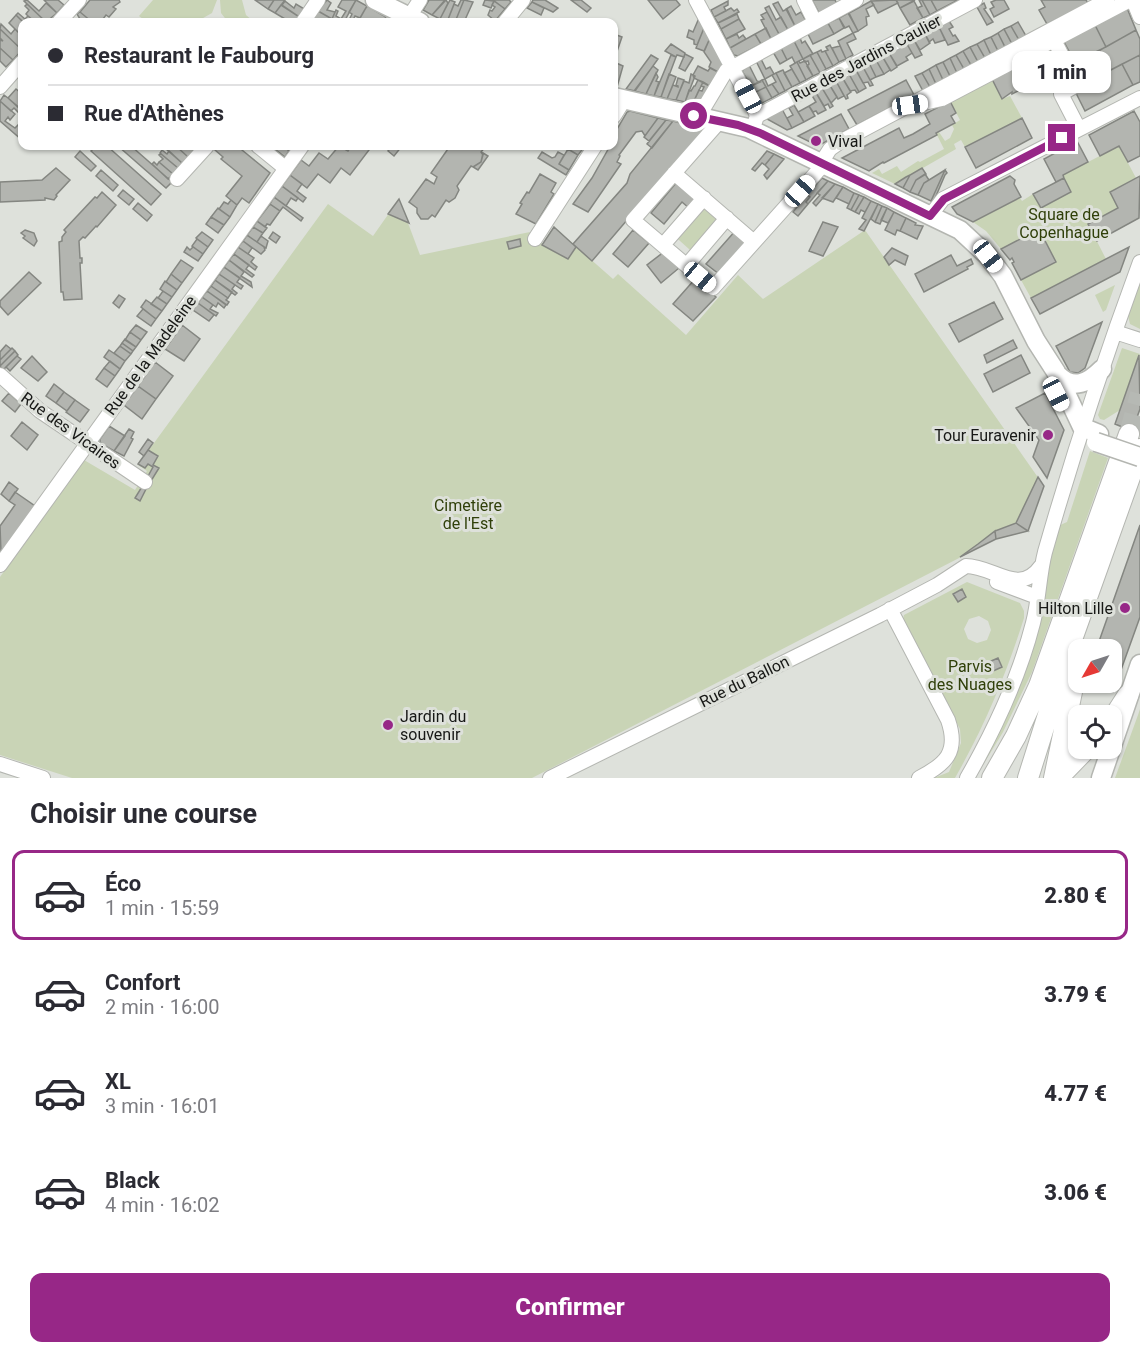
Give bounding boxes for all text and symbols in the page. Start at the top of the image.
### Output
street label: Rue des Jardins Caulier [788,11,945,106]
text: Restaurant le Faubourg [84,43,314,68]
callout: 1 min [1012,51,1112,93]
text: 1 min [1036,60,1087,84]
car [732,76,764,116]
car [891,94,929,116]
text: Rue d'Athènes [84,101,224,126]
route start [680,102,707,129]
route end [1048,124,1075,151]
place label: Vival [828,132,862,151]
marker: Vival [809,134,823,148]
car [781,172,819,210]
park label: Square de Copenhague [1019,205,1109,242]
car [970,236,1006,276]
car [680,259,720,295]
street label: Rue de la Madeleine [101,292,200,419]
car [1040,374,1072,414]
street label: Rue des Vicaires [17,388,124,473]
place label: Tour Euravenir [934,426,1037,445]
marker: Tour Euravenir [1041,428,1055,442]
park label: Cimetière de l'Est [434,496,502,533]
place label: Hilton Lille [1038,599,1113,618]
marker: Hilton Lille [1118,601,1132,615]
north arrow [1068,639,1122,693]
map controls [1068,639,1122,759]
street label: Rue du Ballon [696,652,792,711]
park label: Parvis des Nuages [928,657,1012,694]
button: locate [1068,705,1122,759]
place label: Jardin du souvenir [400,707,466,744]
marker: Jardin du souvenir [381,718,395,732]
text: Choisir une course [30,798,257,830]
icon: car [33,868,87,922]
text: Éco [105,871,141,896]
text: 2.80 € [1044,883,1107,908]
text: 1 min · 15:59 [105,896,220,920]
icon: car [33,967,87,1021]
text: Confort [105,970,180,995]
text: 3.79 € [1044,982,1107,1007]
text: 2 min · 16:00 [105,995,220,1019]
icon: car [33,1066,87,1120]
text: XL [105,1069,131,1094]
text: 4.77 € [1044,1081,1107,1106]
text: 3 min · 16:01 [105,1094,220,1118]
icon: car [33,1165,87,1219]
text: Black [105,1168,160,1193]
text: 3.06 € [1044,1180,1107,1205]
text: 4 min · 16:02 [105,1193,220,1217]
button: Confirmer [30,1273,1110,1342]

